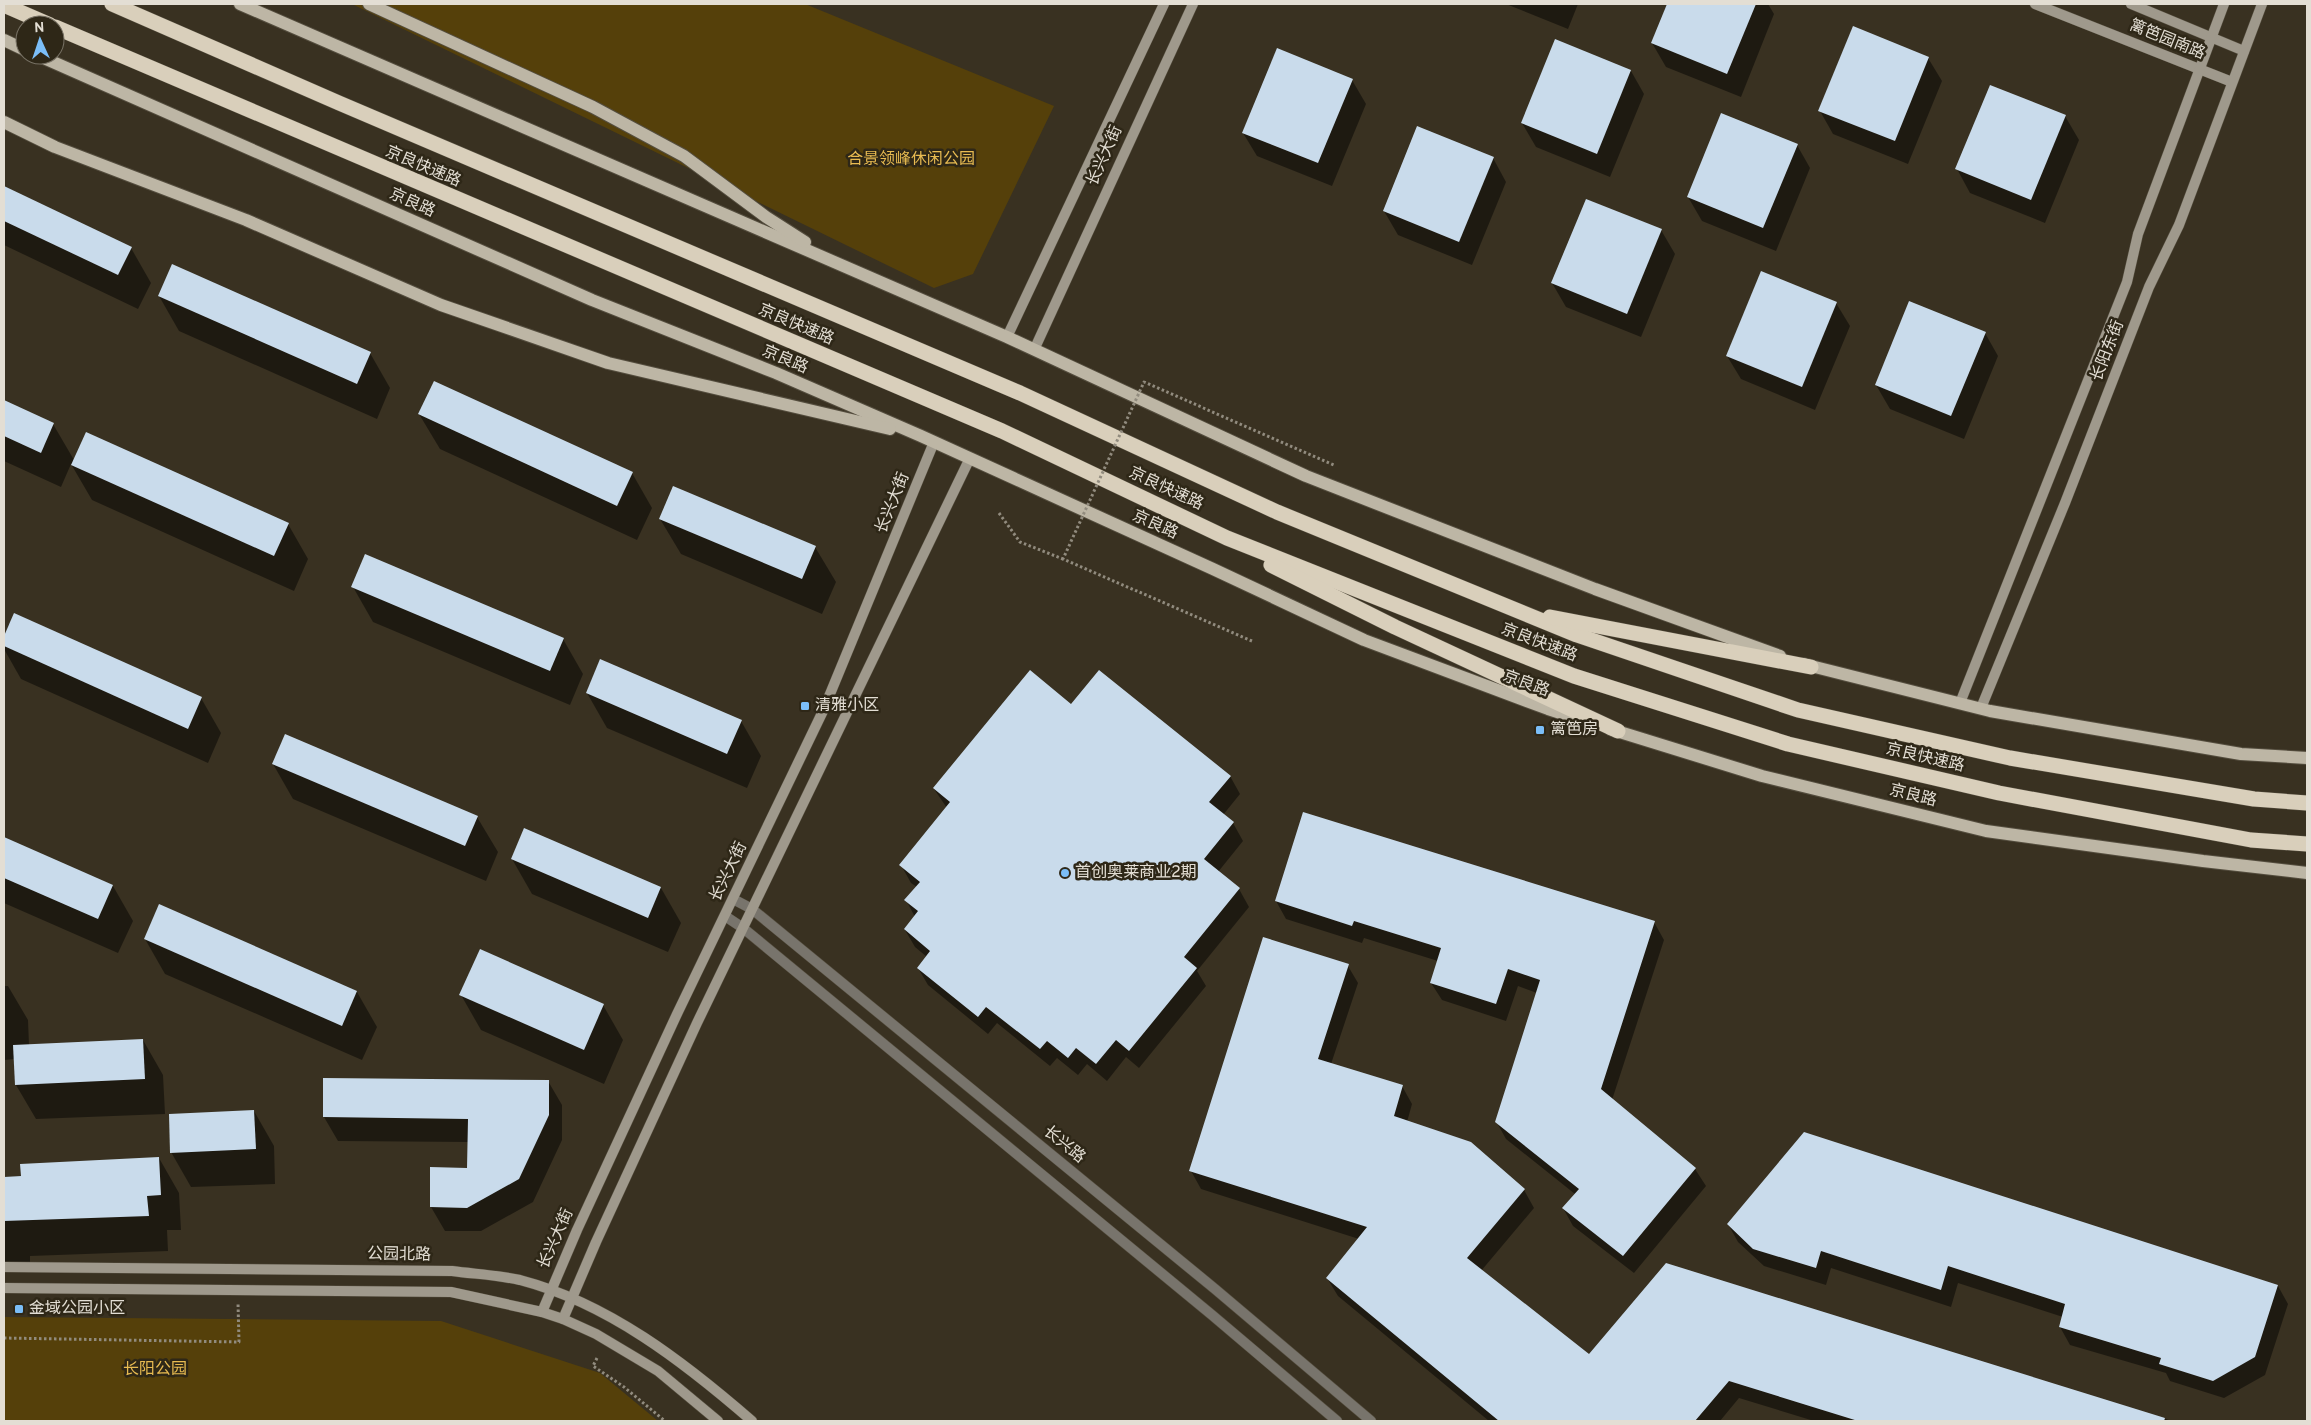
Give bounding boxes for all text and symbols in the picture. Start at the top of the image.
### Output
north arrow [15,15,65,65]
street label: 篱笆园南路 [2126,16,2208,64]
text: N [34,20,45,37]
street label: 长兴大街 [1083,123,1127,189]
street label: 京良快速路 [382,142,464,192]
park label: 合景领峰休闲公园 [847,150,975,170]
street label: 京良路 [386,184,438,222]
street label: 京良快速路 [755,300,837,350]
street label: 长阳东街 [2087,318,2129,384]
street label: 京良路 [759,341,811,379]
street label: 京良快速路 [1126,463,1206,515]
street label: 长兴大街 [872,470,914,536]
street label: 京良路 [1129,506,1181,544]
street label: 京良快速路 [1498,619,1580,667]
street label: 京良路 [1500,666,1552,702]
place label: 清雅小区 [815,696,879,716]
marker: 清雅小区 [799,700,811,712]
place label: 篱笆房 [1550,720,1598,740]
marker: 篱笆房 [1534,724,1546,736]
street label: 京良快速路 [1884,739,1966,777]
street label: 京良路 [1887,780,1939,812]
street label: 长兴大街 [706,839,752,905]
place label: 首创奥莱商业2期 [1075,863,1197,883]
marker: 首创奥莱商业2期 [1059,867,1071,879]
street label: 长兴路 [1039,1122,1089,1168]
street label: 长兴大街 [534,1206,578,1272]
street label: 公园北路 [367,1244,431,1266]
place label: 金域公园小区 [29,1299,125,1319]
marker: 金域公园小区 [13,1303,25,1315]
park label: 长阳公园 [123,1360,187,1380]

